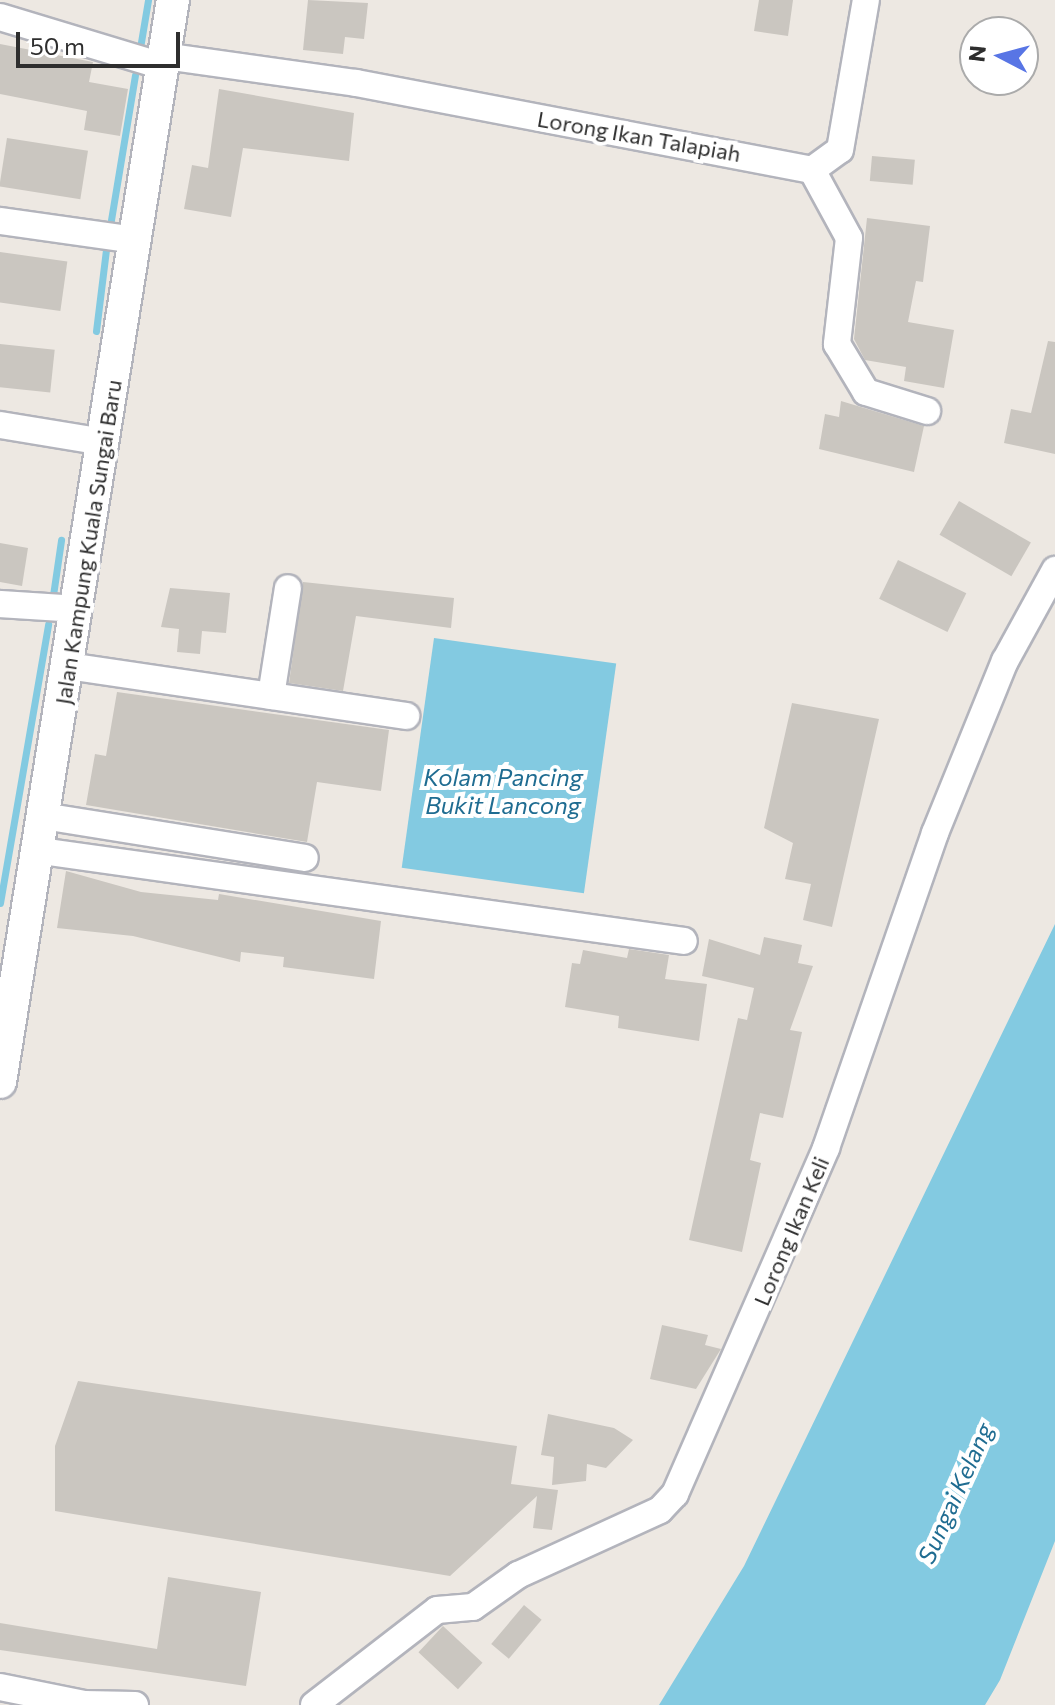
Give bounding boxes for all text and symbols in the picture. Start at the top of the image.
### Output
scale bar [20,16,184,66]
north arrow [959,16,1039,96]
text: 50 m [30,31,85,60]
text: N [962,44,991,63]
street label: Lorong Ikan Talapiah [535,105,743,167]
street label: Jalan Kampung Kuala Sungai Baru [49,378,127,706]
water label: Kolam Pancing Bukit Lancong [423,763,583,819]
street label: Lorong Ikan Keli [748,1153,834,1309]
water label: Sungai Kelang [911,1418,999,1568]

